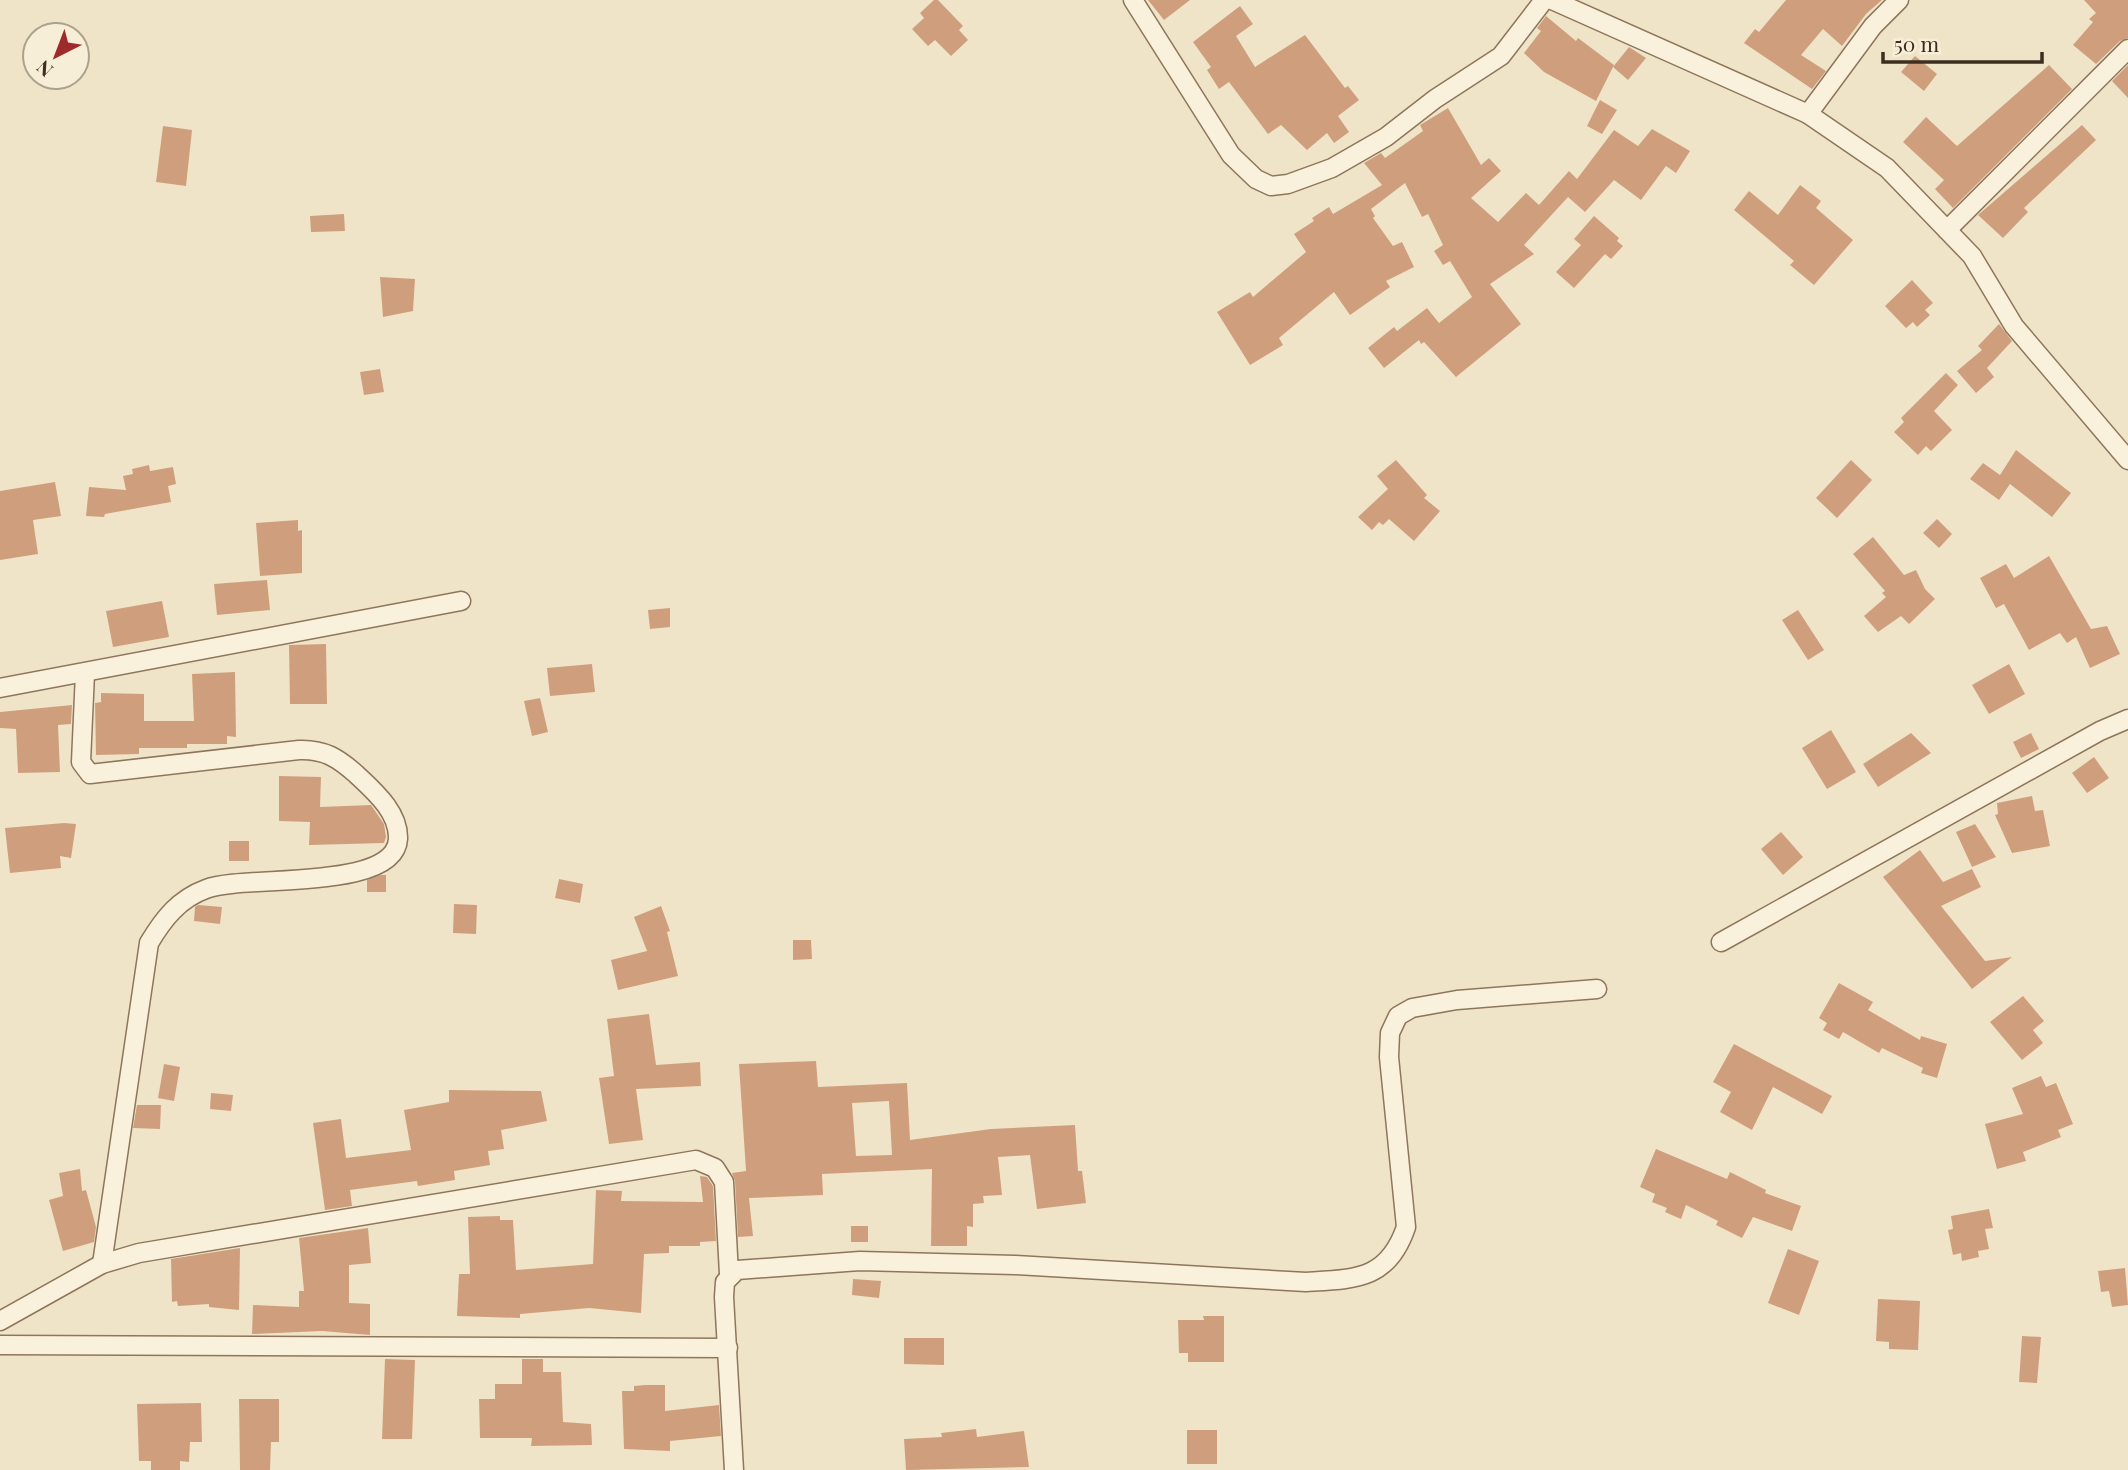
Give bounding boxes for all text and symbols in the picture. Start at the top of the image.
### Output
north arrow [21,21,91,91]
scale bar [1883,21,2042,65]
text: 50 m [1894,29,1940,57]
text: N [30,55,58,84]

